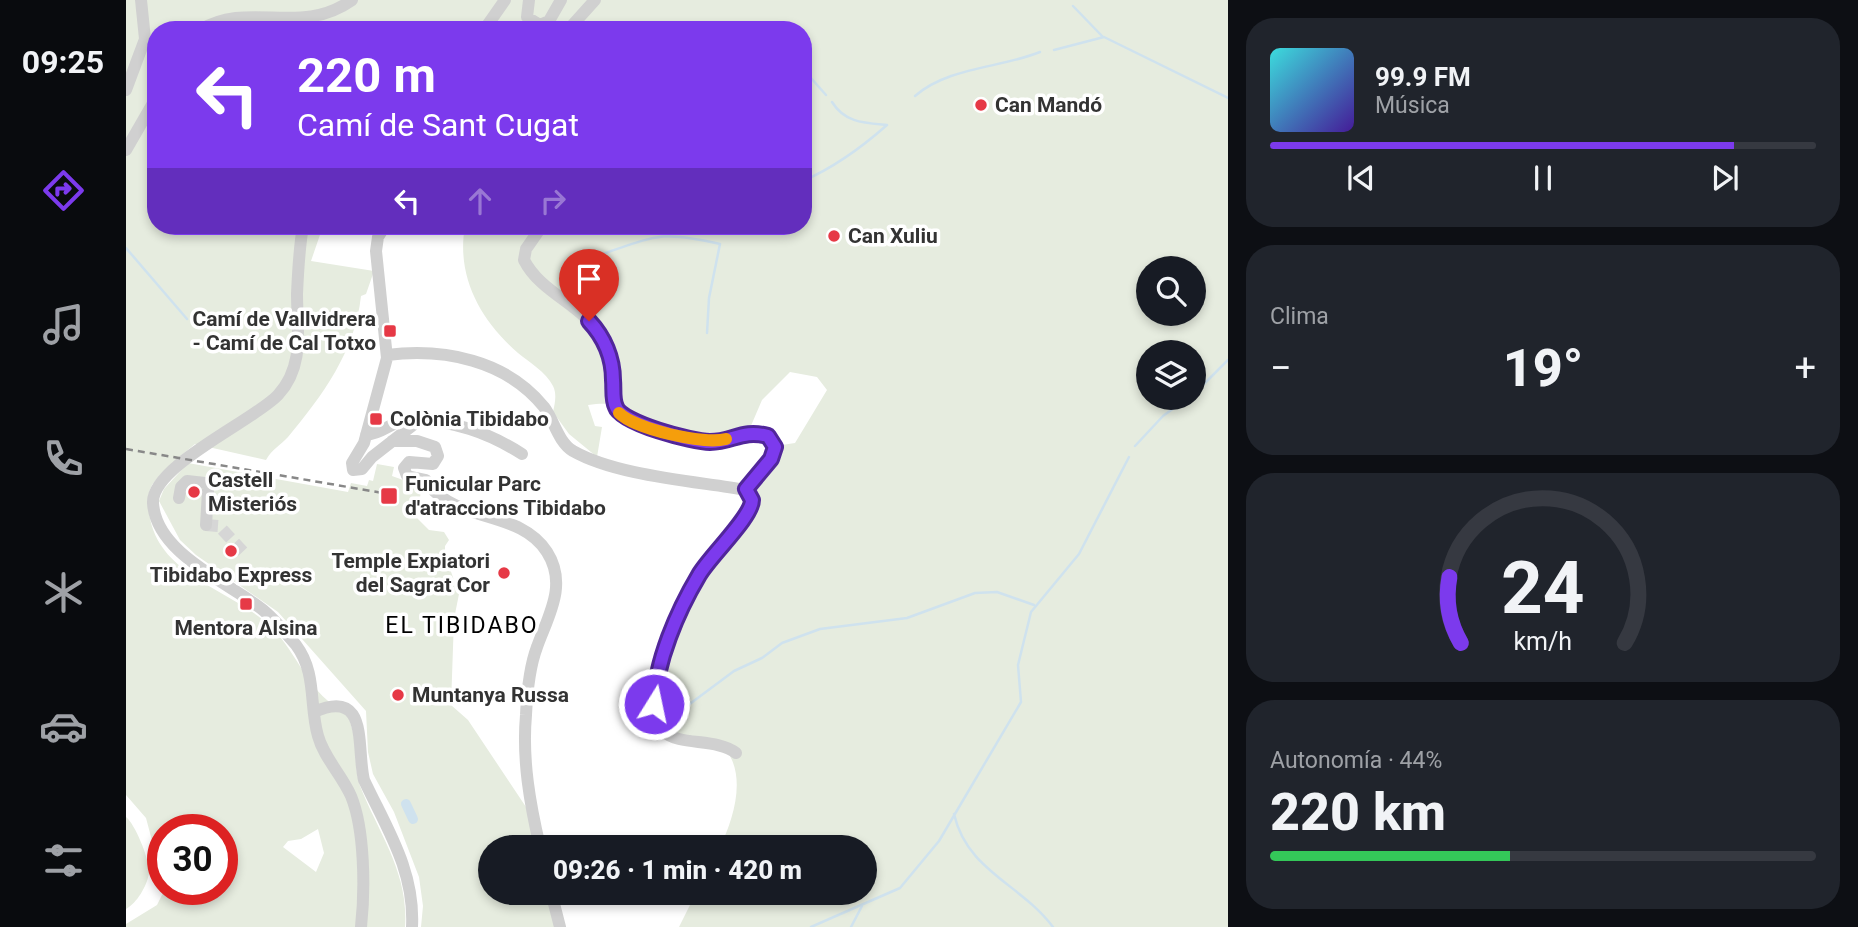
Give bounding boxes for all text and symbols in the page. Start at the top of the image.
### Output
text: 09:25 [22,43,104,81]
text: 220 m [297,47,436,104]
icon: left [182,49,273,140]
text: 99.9 FM [1375,62,1471,92]
text: Música [1375,92,1450,119]
place label: Can Mandó [995,93,1102,117]
marker: Can Mandó [973,97,989,113]
text: Camí de Sant Cugat [297,106,579,144]
icon: previous [1342,159,1380,197]
icon: pause [1524,159,1562,197]
icon: next [1706,159,1744,197]
icon: directions [39,166,88,215]
icon: left [388,182,426,220]
icon: ahead [461,182,499,220]
icon: right [534,182,572,220]
place label: Can Xuliu [848,224,938,248]
marker: Can Xuliu [826,228,842,244]
pin [559,249,619,321]
map controls [1136,256,1206,410]
button: search [1136,256,1206,326]
icon: arrive [570,260,608,298]
icon: music [39,300,88,349]
text: Clima [1270,303,1329,330]
place label: Camí de Vallvidrera - Camí de Cal Totxo [192,307,376,355]
marker: Camí de Vallvidrera - Camí de Cal Totxo [382,323,398,339]
text: 19° [1503,338,1583,399]
button: layers [1136,340,1206,410]
text: − [1270,346,1292,390]
text: + [1794,346,1816,390]
place label: Colònia Tibidabo [390,407,549,431]
marker: Colònia Tibidabo [368,411,384,427]
icon: phone [39,434,88,483]
place label: Castell Misteriós [208,468,297,516]
place label: Funicular Parc d'atraccions Tibidabo [405,472,606,520]
marker: Castell Misteriós [186,484,202,500]
marker: Funicular Parc d'atraccions Tibidabo [379,486,399,506]
marker: Tibidabo Express [223,543,239,559]
text: 24 [1501,546,1585,632]
place label: Temple Expiatori del Sagrat Cor [331,549,490,597]
place label: Tibidabo Express [150,563,313,587]
marker: Temple Expiatori del Sagrat Cor [496,565,512,581]
icon: climate [39,568,88,617]
marker: Mentora Alsina [238,596,254,612]
district label: EL TIBIDABO [385,612,539,639]
place label: Mentora Alsina [174,616,318,640]
text: km/h [1514,627,1572,656]
position arrow [617,667,691,741]
place label: Muntanya Russa [412,683,569,707]
marker: Muntanya Russa [390,687,406,703]
icon: car [39,702,88,751]
text: Autonomía · 44% [1270,747,1442,774]
text: 220 km [1270,782,1446,843]
speed limit sign: 30 [147,814,238,905]
icon: filters [39,836,88,885]
text: 09:26 · 1 min · 420 m [553,855,802,885]

